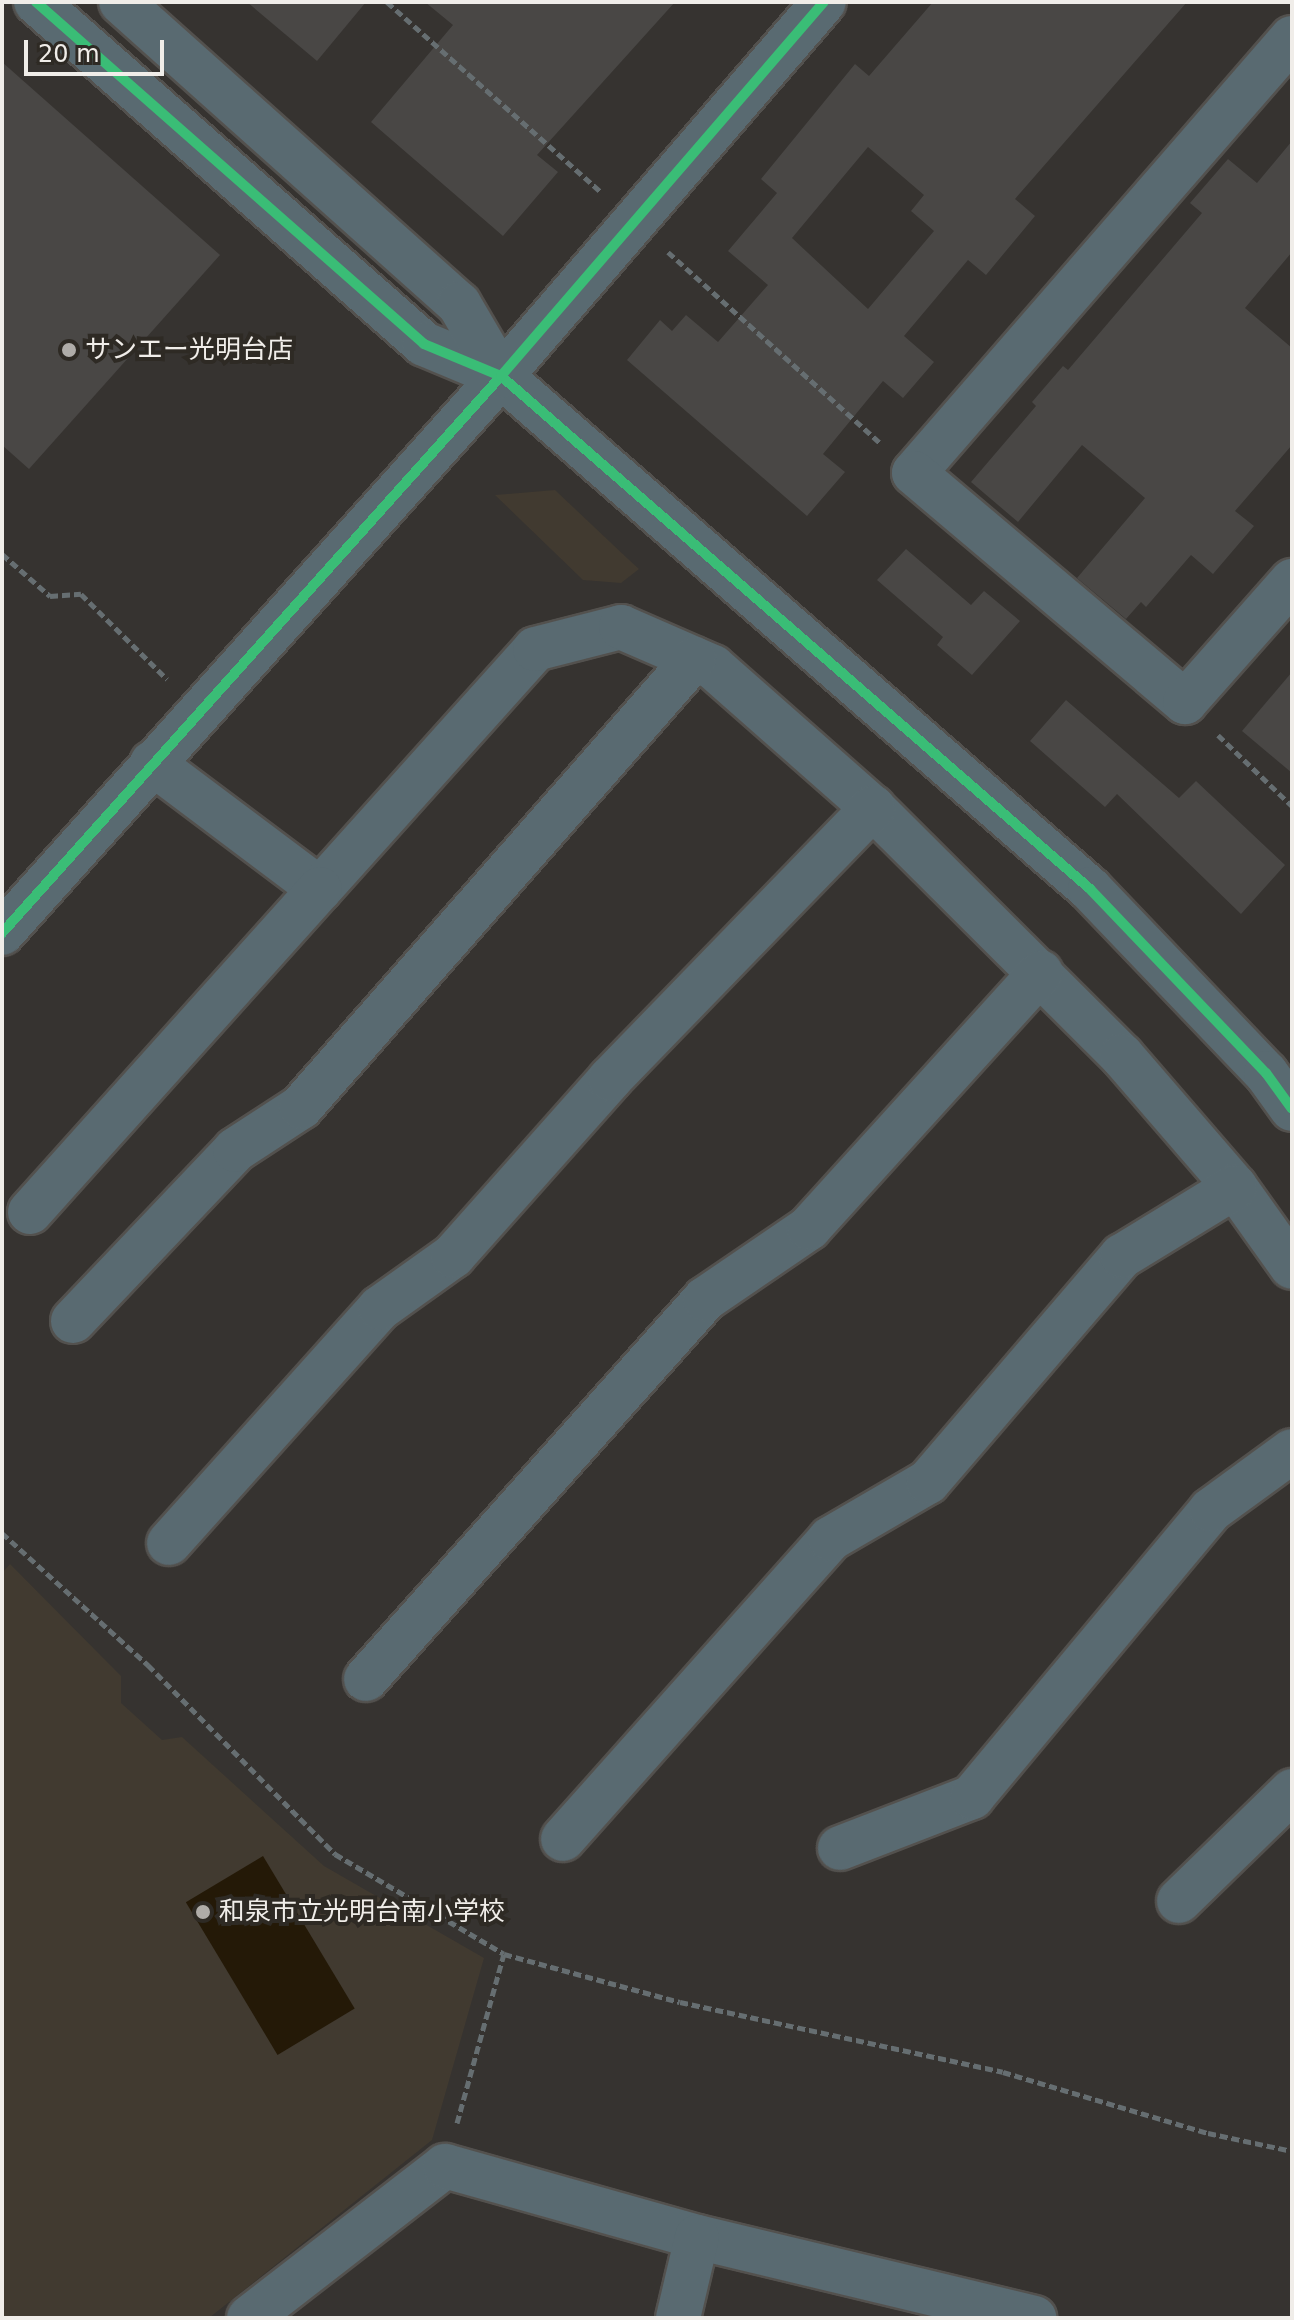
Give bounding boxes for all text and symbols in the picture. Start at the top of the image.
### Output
scale bar [28,24,168,74]
text: 20 m [38,40,100,68]
place label: サンエー光明台店 [85,334,293,366]
marker: サンエー光明台店 [60,341,78,359]
place label: 和泉市立光明台南小学校 [219,1896,505,1928]
marker: 和泉市立光明台南小学校 [194,1903,212,1921]

